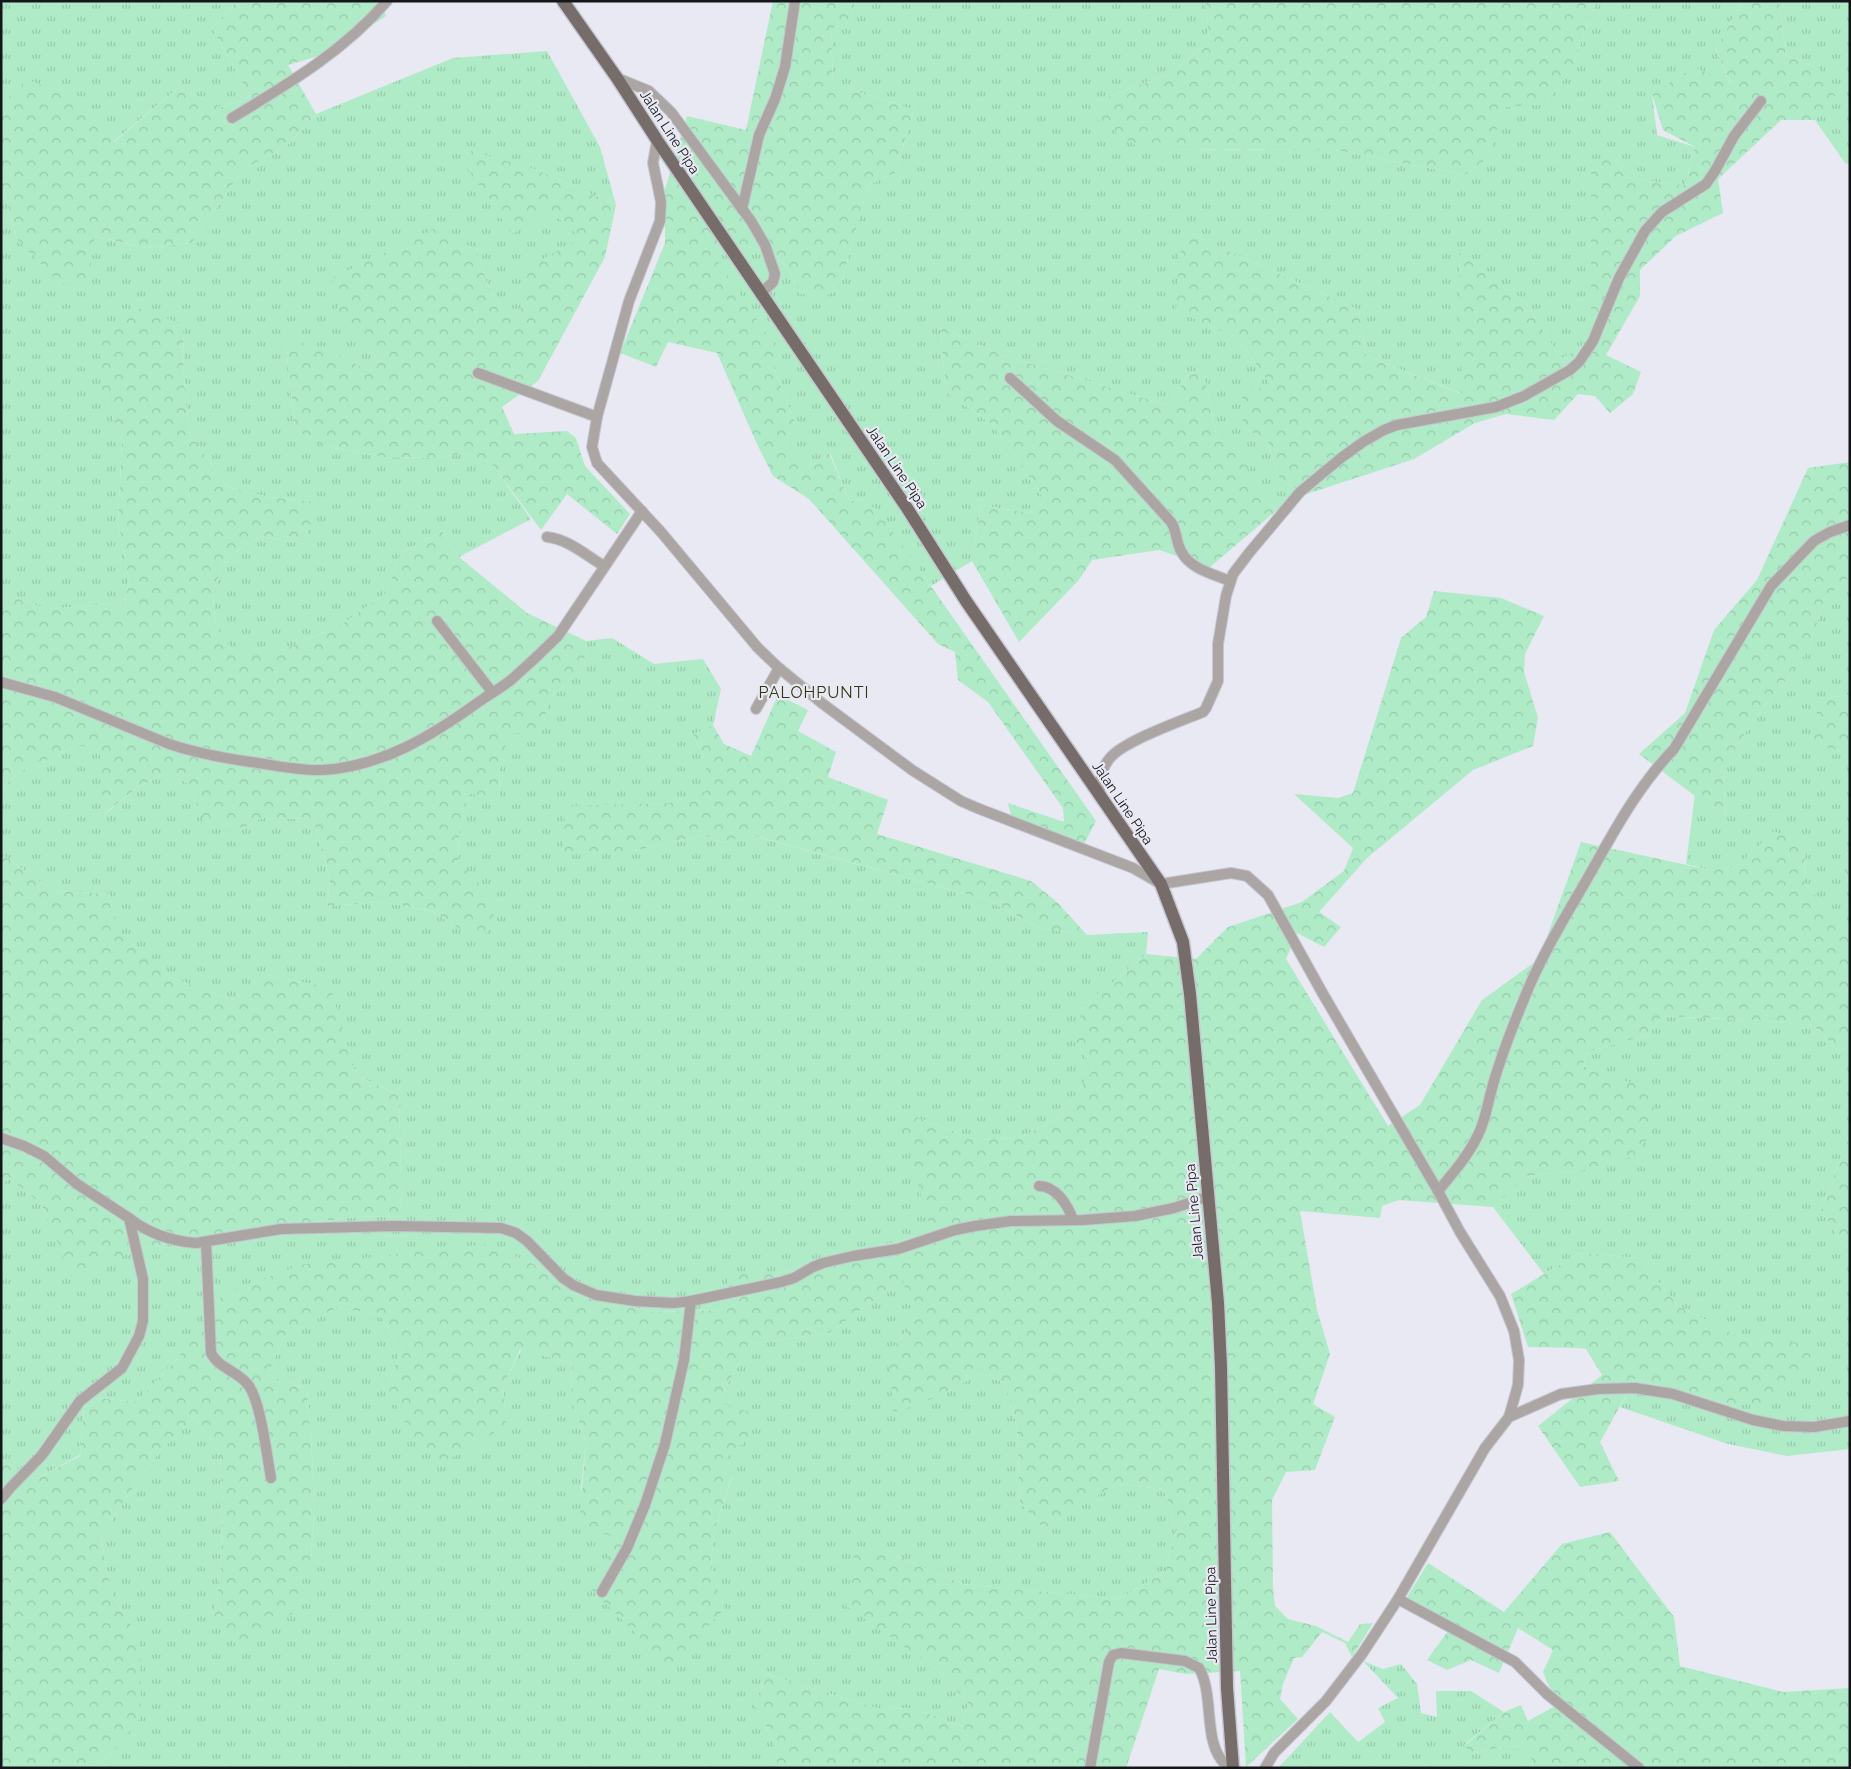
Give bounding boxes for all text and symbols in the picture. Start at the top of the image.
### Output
street label: Jalan Line Pipa [637,87,703,177]
street label: Jalan Line Pipa [863,422,931,512]
district label: PALOHPUNTI [759,683,869,702]
street label: Jalan Line Pipa [1089,758,1157,848]
street label: Jalan Line Pipa [1182,1163,1206,1261]
street label: Jalan Line Pipa [1202,1567,1220,1663]

